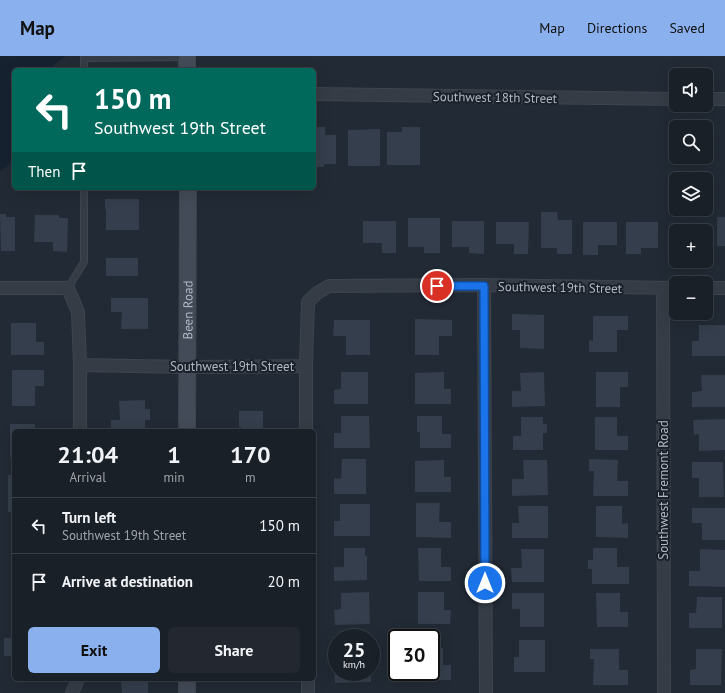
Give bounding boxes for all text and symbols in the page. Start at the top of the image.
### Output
text: Map [20,16,55,40]
text: Map [539,19,565,37]
text: Directions [587,19,647,37]
text: Saved [669,19,705,37]
map controls [669,68,713,320]
button: sound [669,68,713,112]
text: 150 m [94,80,171,117]
icon: left [28,84,80,136]
street label: Southwest 18th Street [433,88,558,107]
text: Southwest 19th Street [94,116,266,139]
button: search [669,120,713,164]
icon: arrive [68,160,90,182]
text: Then [28,162,60,181]
button: layers [669,172,713,216]
button: + [669,224,713,268]
pin [420,269,454,303]
icon: arrive [426,275,448,297]
button: − [669,276,713,320]
street label: Southwest 19th Street [498,278,623,297]
street label: Been Road [179,281,197,339]
street label: Southwest 19th Street [170,358,295,375]
street label: Southwest Fremont Road [655,420,672,560]
text: 21:04 [57,439,118,470]
text: 1 [167,439,181,470]
text: 170 [230,439,271,470]
text: Arrival [70,469,106,486]
text: min [163,469,185,486]
text: m [245,469,256,486]
text: Turn left [62,508,116,527]
icon: left [28,515,50,537]
text: 150 m [259,516,300,535]
text: Southwest 19th Street [62,527,186,544]
position arrow [464,562,506,604]
icon: arrive [28,571,50,593]
text: Arrive at destination [62,572,193,591]
text: 20 m [267,572,300,591]
button: Exit [28,627,160,673]
button: Share [168,627,300,673]
speed limit sign: 30 [388,629,440,681]
text: 25 [343,637,365,663]
text: km/h [343,658,365,671]

